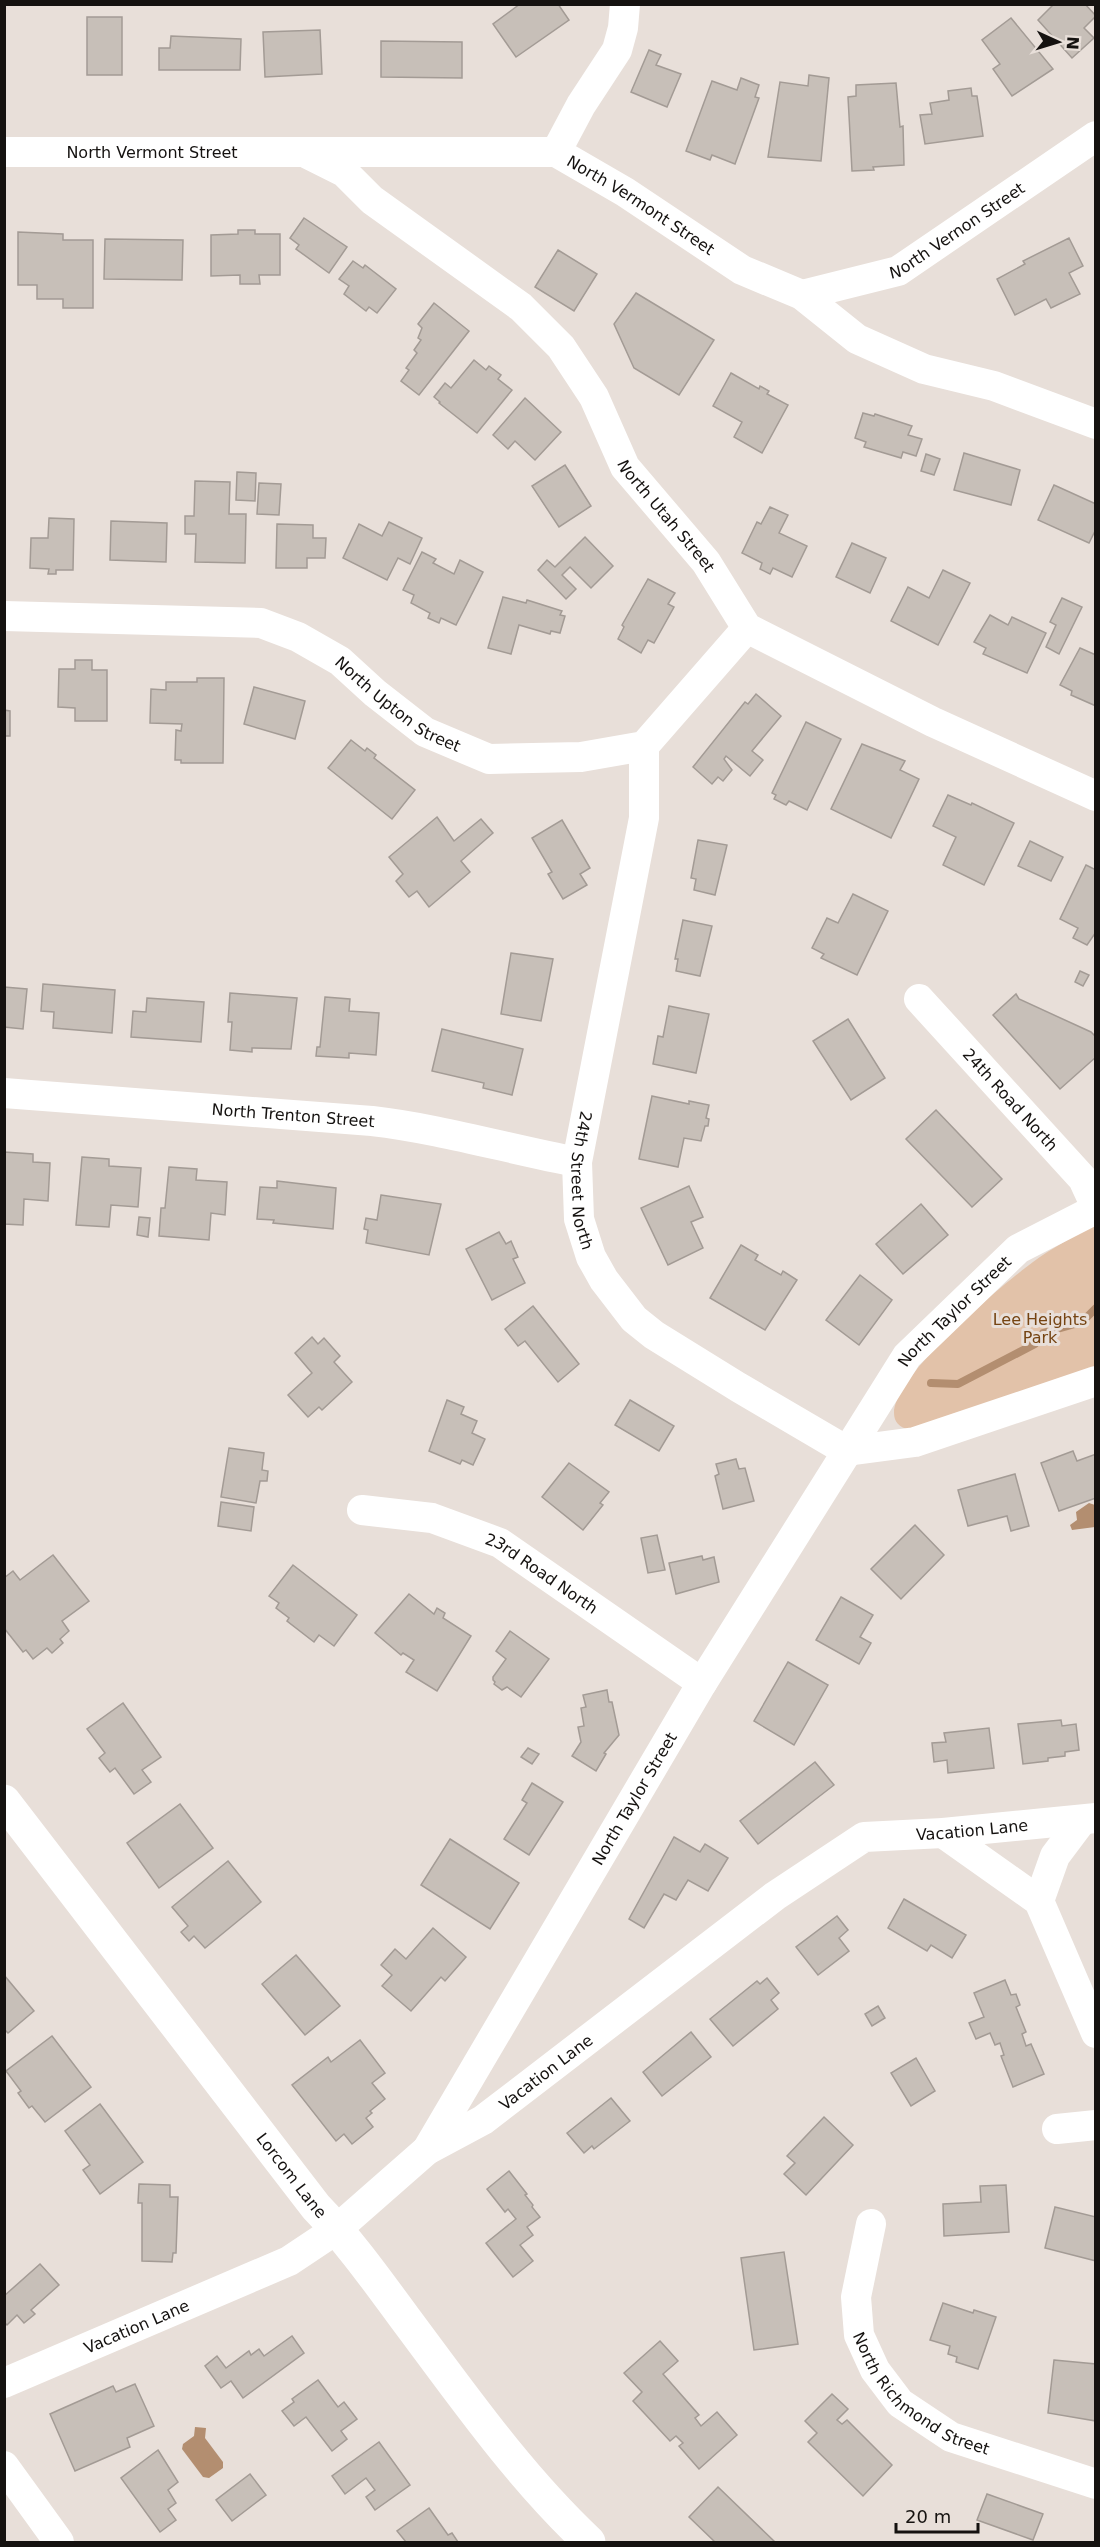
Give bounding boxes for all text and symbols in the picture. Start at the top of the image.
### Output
north arrow [1028,12,1088,72]
text: N [1063,36,1082,50]
street label: North Vermont Street [66,143,238,162]
street label: North Vermont Street [563,151,718,259]
street label: North Vernon Street [887,179,1028,283]
street label: North Utah Street [613,457,719,575]
street label: North Upton Street [331,652,463,756]
street label: 24th Road North [959,1045,1062,1155]
street label: North Trenton Street [211,1100,375,1131]
street label: 24th Street North [567,1109,597,1252]
street label: North Taylor Street [894,1252,1015,1370]
park label: Lee Heights Park [993,1310,1087,1347]
street label: 23rd Road North [483,1529,601,1618]
street label: North Taylor Street [588,1729,681,1868]
street label: Vacation Lane [915,1816,1029,1844]
street label: Vacation Lane [496,2030,596,2114]
street label: Lorcom Lane [252,2129,330,2222]
street label: Vacation Lane [81,2296,192,2358]
street label: North Richmond Street [849,2329,992,2459]
scale bar [896,2496,978,2534]
text: 20 m [905,2506,951,2527]

